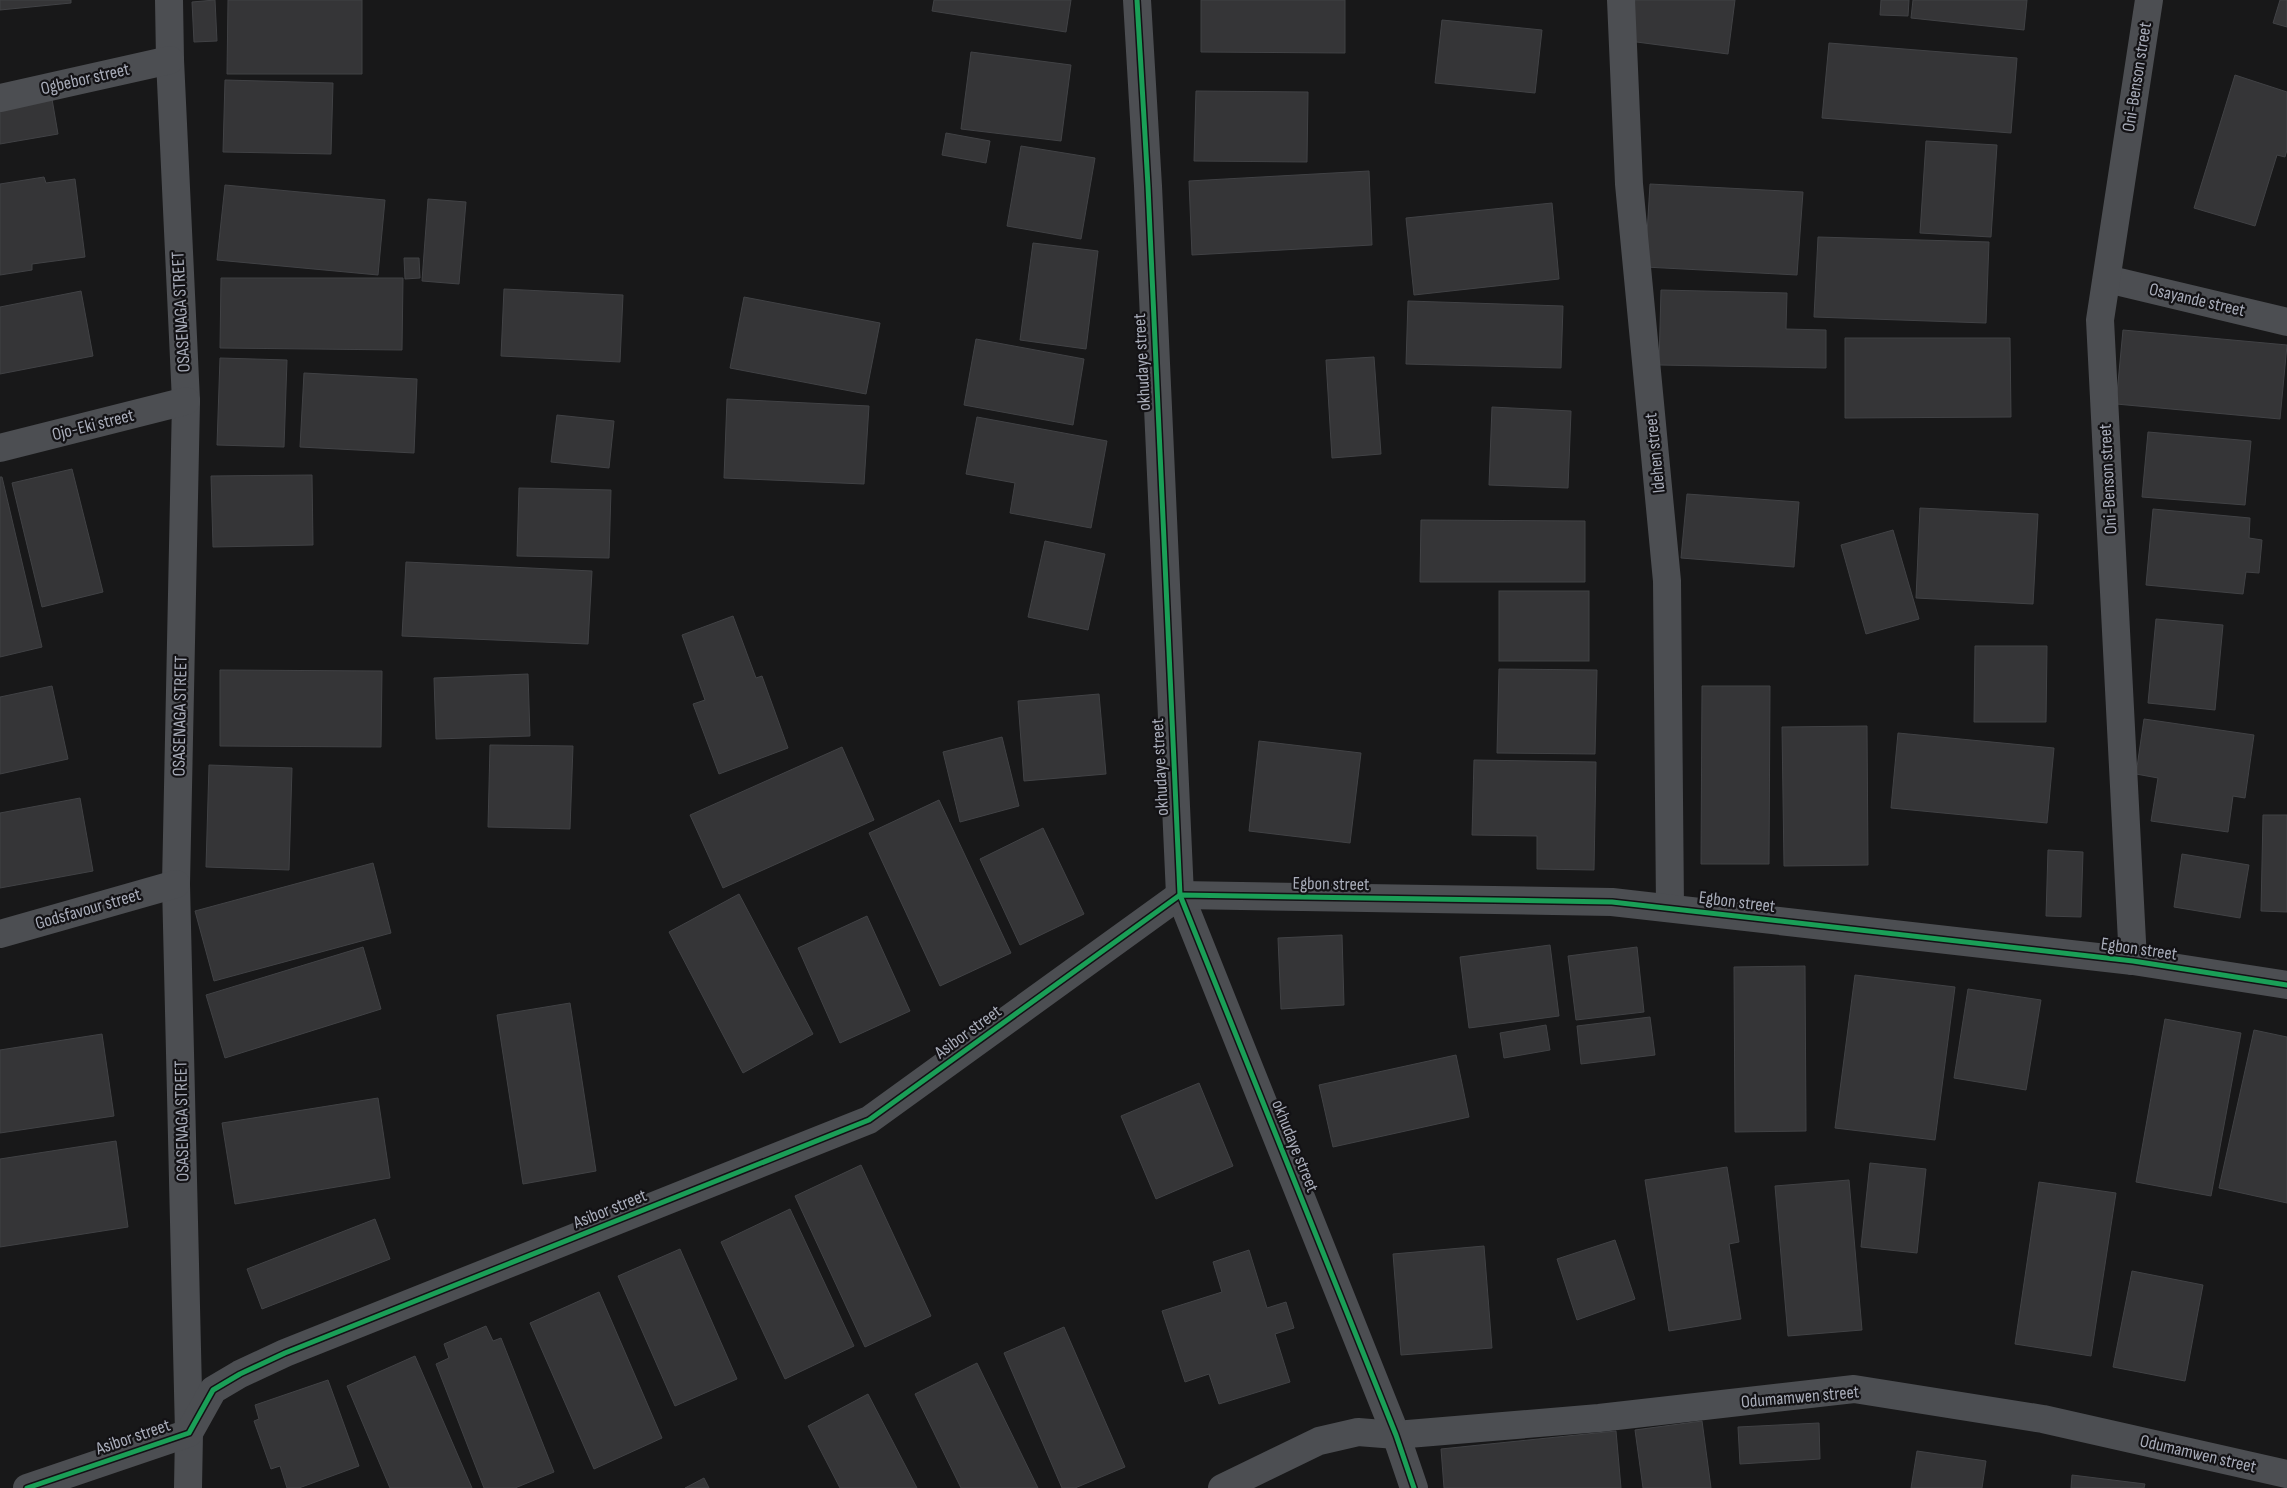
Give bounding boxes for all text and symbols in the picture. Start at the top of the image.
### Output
street label: Oni-Benson street [2118,20,2156,133]
street label: Ogbebor street [39,58,132,99]
street label: OSASENAGA STREET [167,251,195,373]
street label: Osayande street [2147,279,2247,321]
street label: okhudaye street [1129,312,1155,411]
street label: Ojo-Eki street [50,405,137,445]
street label: Idehen street [1640,411,1670,494]
street label: Oni-Benson street [2095,423,2121,535]
street label: OSASENAGA STREET [168,655,192,777]
street label: okhudaye street [1147,717,1173,816]
street label: Egbon street [1292,873,1370,895]
street label: Godsfavour street [33,884,144,934]
street label: Egbon street [1698,887,1777,917]
street label: Egbon street [2099,933,2179,965]
street label: Asibor street [930,1000,1006,1064]
street label: OSASENAGA STREET [170,1060,194,1182]
street label: okhudaye street [1267,1097,1323,1196]
street label: Asibor street [569,1185,650,1234]
street label: Odumamwen street [1740,1381,1860,1413]
street label: Asibor street [92,1414,173,1460]
street label: Odumamwen street [2138,1430,2259,1478]

